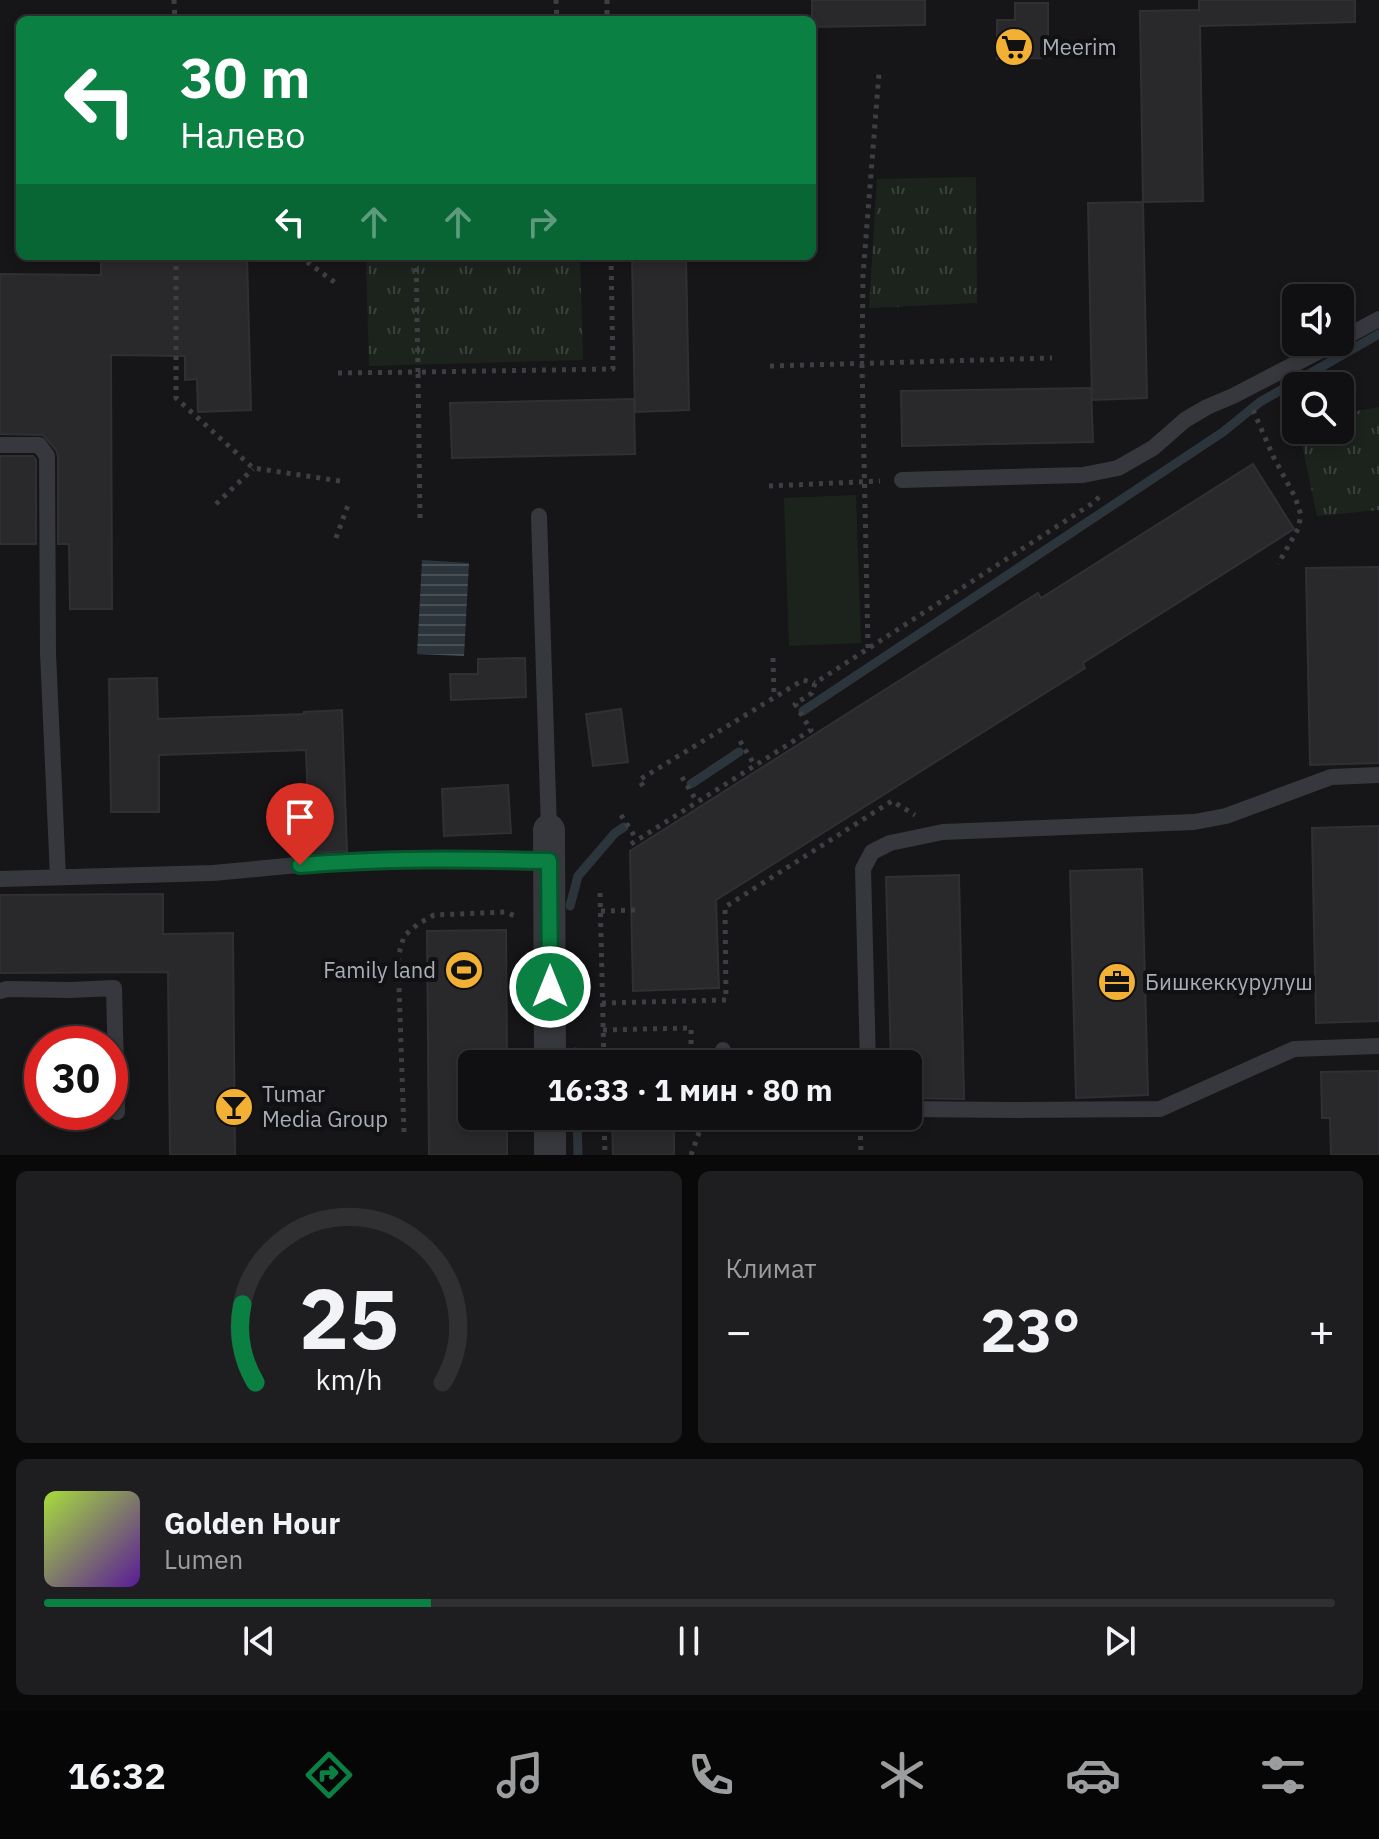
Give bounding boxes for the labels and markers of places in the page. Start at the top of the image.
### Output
supermarket icon: Meerim [993,26,1035,68]
place label: Meerim [1042,32,1117,61]
pin [266,783,334,865]
sports icon: Family land [443,949,485,991]
place label: Family land [323,955,436,984]
office icon: Бишкеккурулуш [1096,961,1138,1003]
place label: Бишкеккурулуш [1145,967,1313,996]
place label: Tumar Media Group [262,1079,388,1133]
bar icon: Tumar Media Group [213,1086,255,1128]

